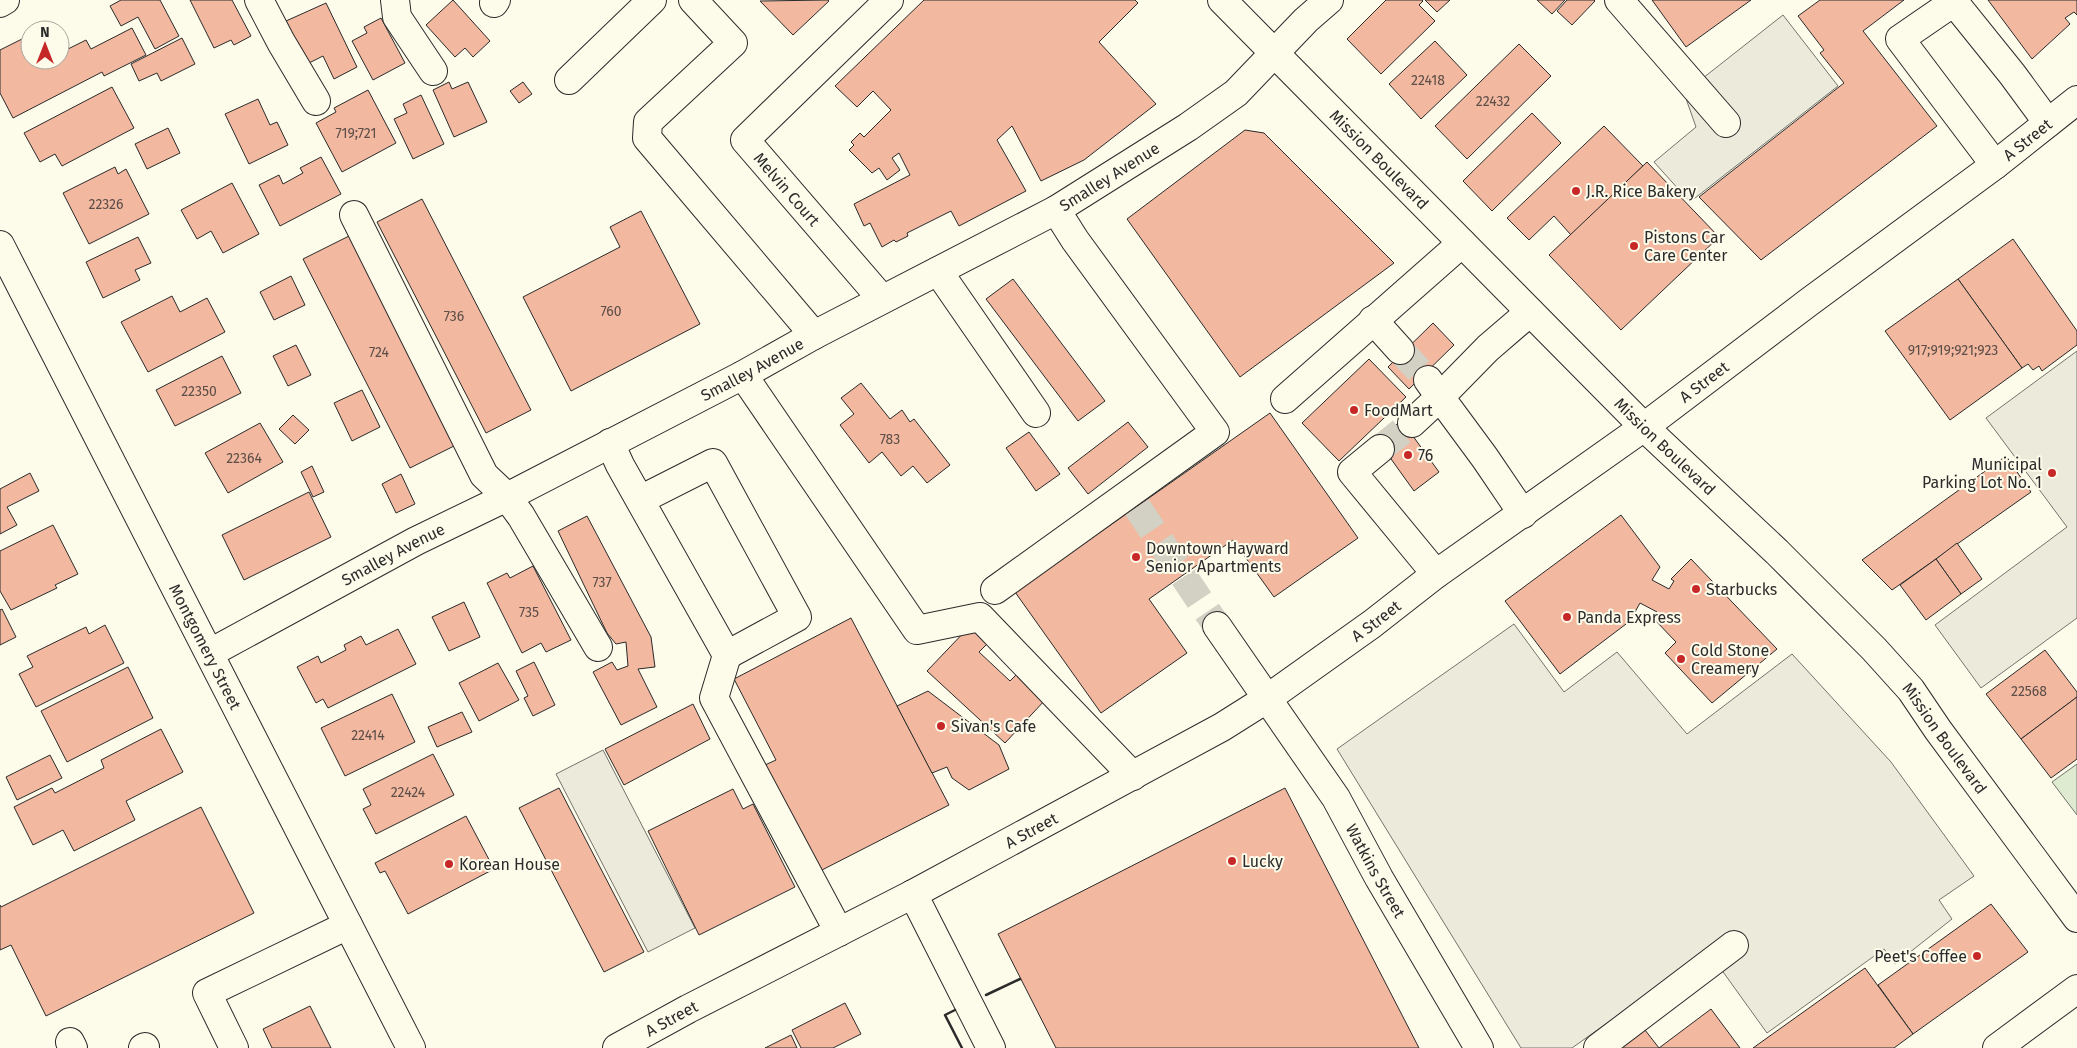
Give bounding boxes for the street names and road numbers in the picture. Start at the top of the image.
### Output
street label: Mission Boulevard [1326,106,1432,213]
street label: A Street [1999,115,2056,165]
street label: Smalley Avenue [1056,138,1163,215]
street label: Melvin Court [750,149,824,230]
street label: Smalley Avenue [698,334,807,405]
street label: A Street [1676,357,1733,407]
street label: Mission Boulevard [1610,394,1719,499]
street label: Smalley Avenue [338,520,448,590]
street label: Montgomery Street [165,581,245,713]
street label: A Street [1348,596,1405,646]
street label: Mission Boulevard [1899,678,1991,798]
street label: A Street [1002,809,1061,852]
street label: Watkins Street [1342,821,1409,921]
street label: A Street [642,997,701,1041]

